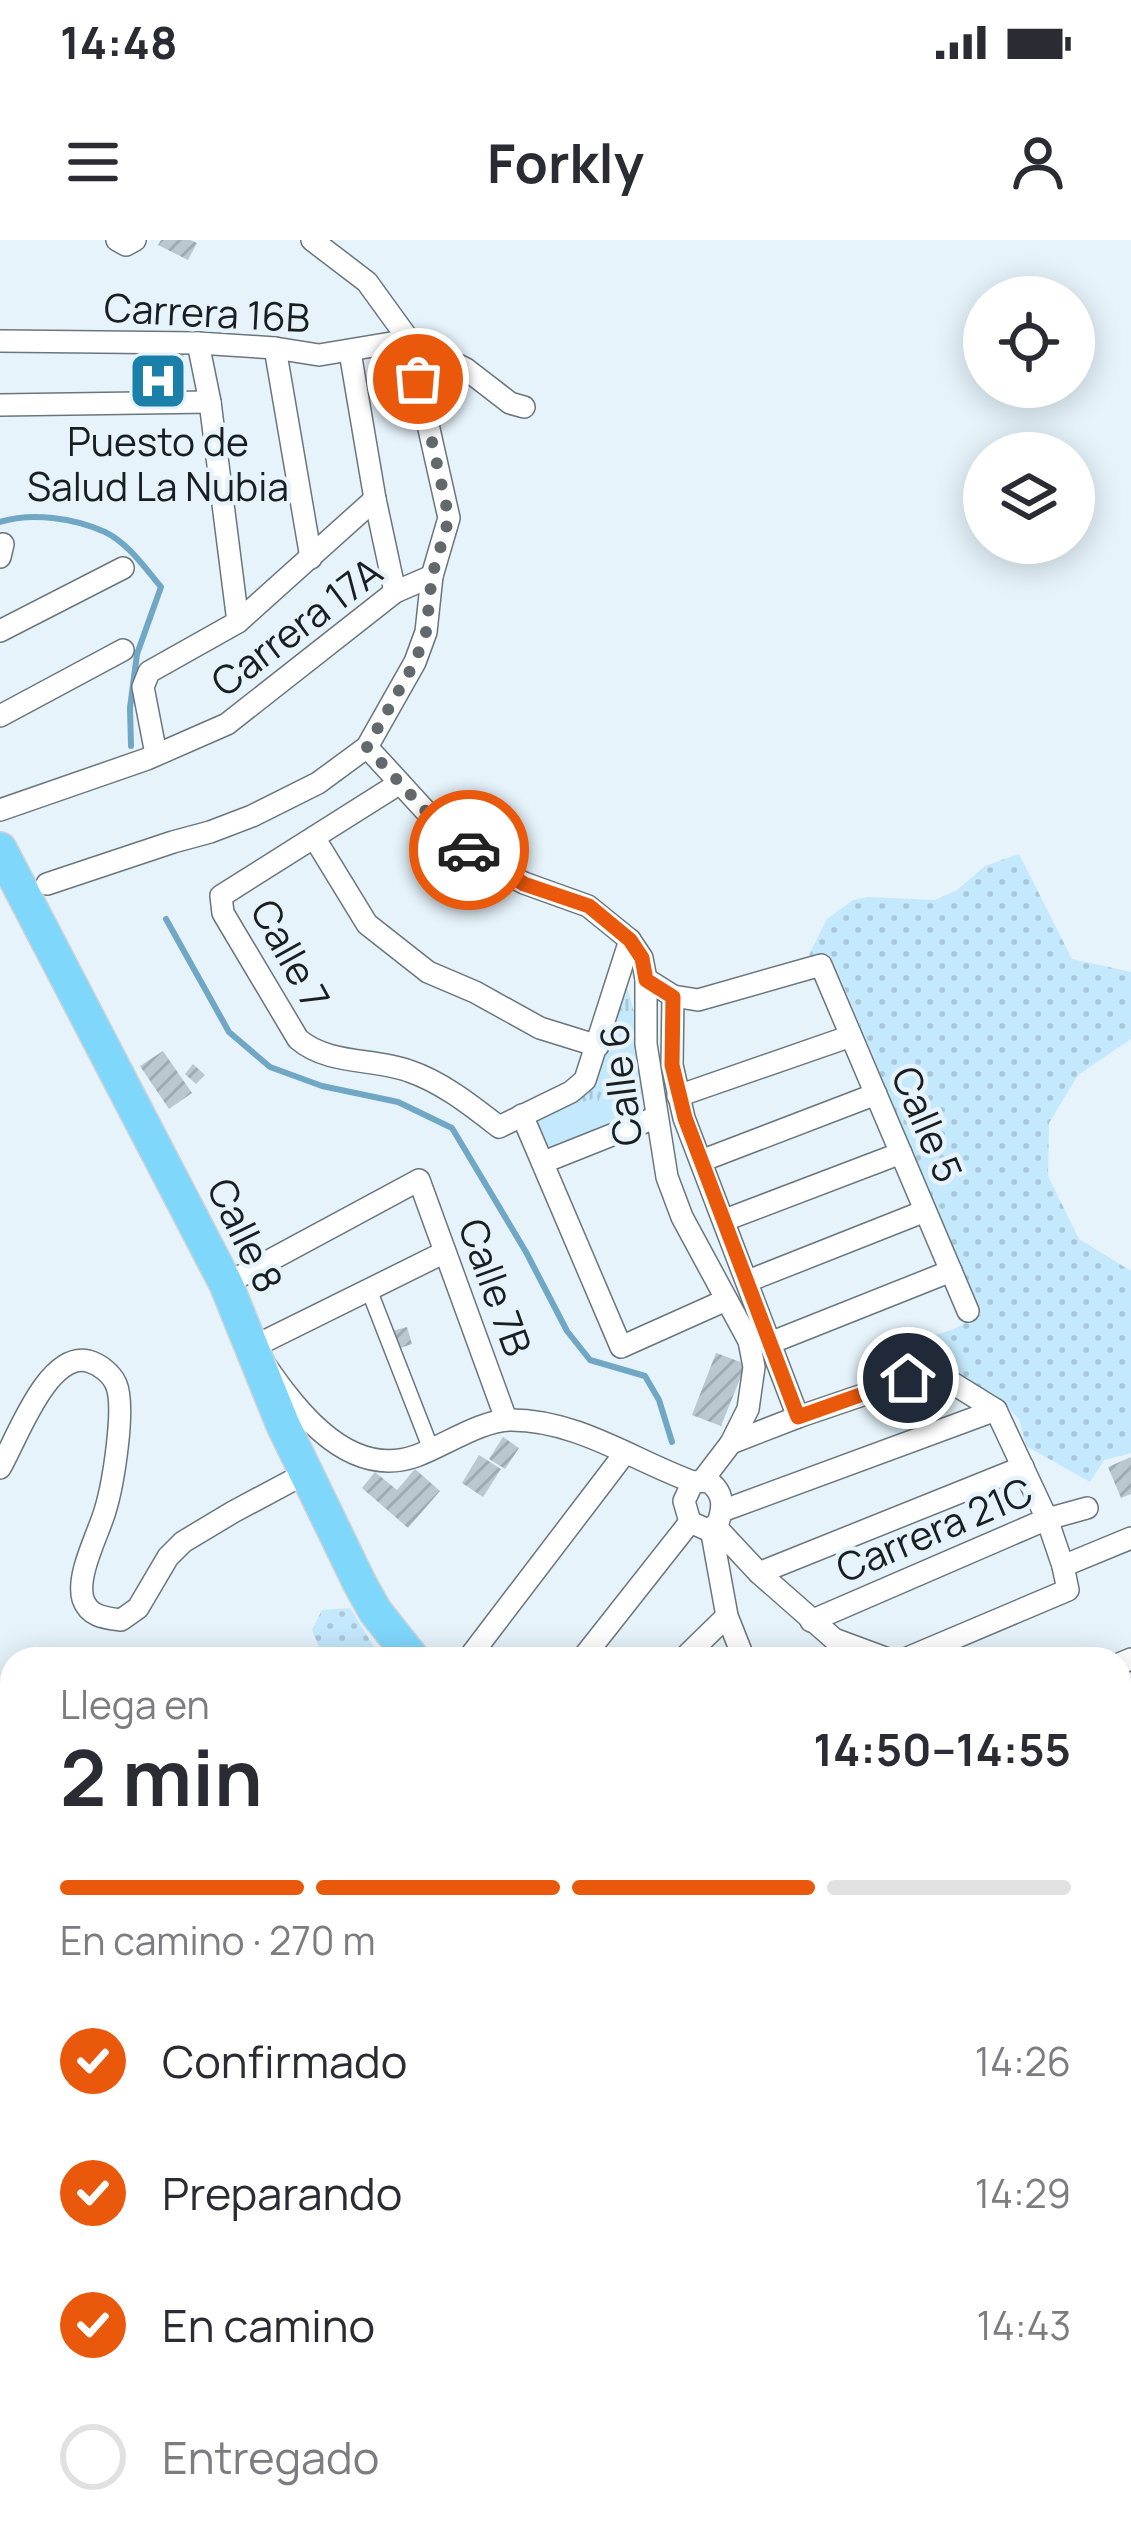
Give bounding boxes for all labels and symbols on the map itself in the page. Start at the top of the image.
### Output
street label: Carrera 16B [103,280,311,344]
pin [367,328,469,430]
hospital icon: Puesto de Salud La Nubia [127,350,189,412]
place label: Puesto de Salud La Nubia [27,414,289,513]
street label: Carrera 17A [200,544,392,708]
courier [409,790,529,910]
street label: Calle 7 [239,889,343,1019]
street label: Calle 6 [586,1021,654,1149]
street label: Calle 5 [880,1058,976,1190]
street label: Calle 8 [195,1169,297,1301]
street label: Calle 7B [446,1211,546,1363]
pin [857,1327,959,1429]
street label: Carrera 21C [828,1463,1040,1595]

